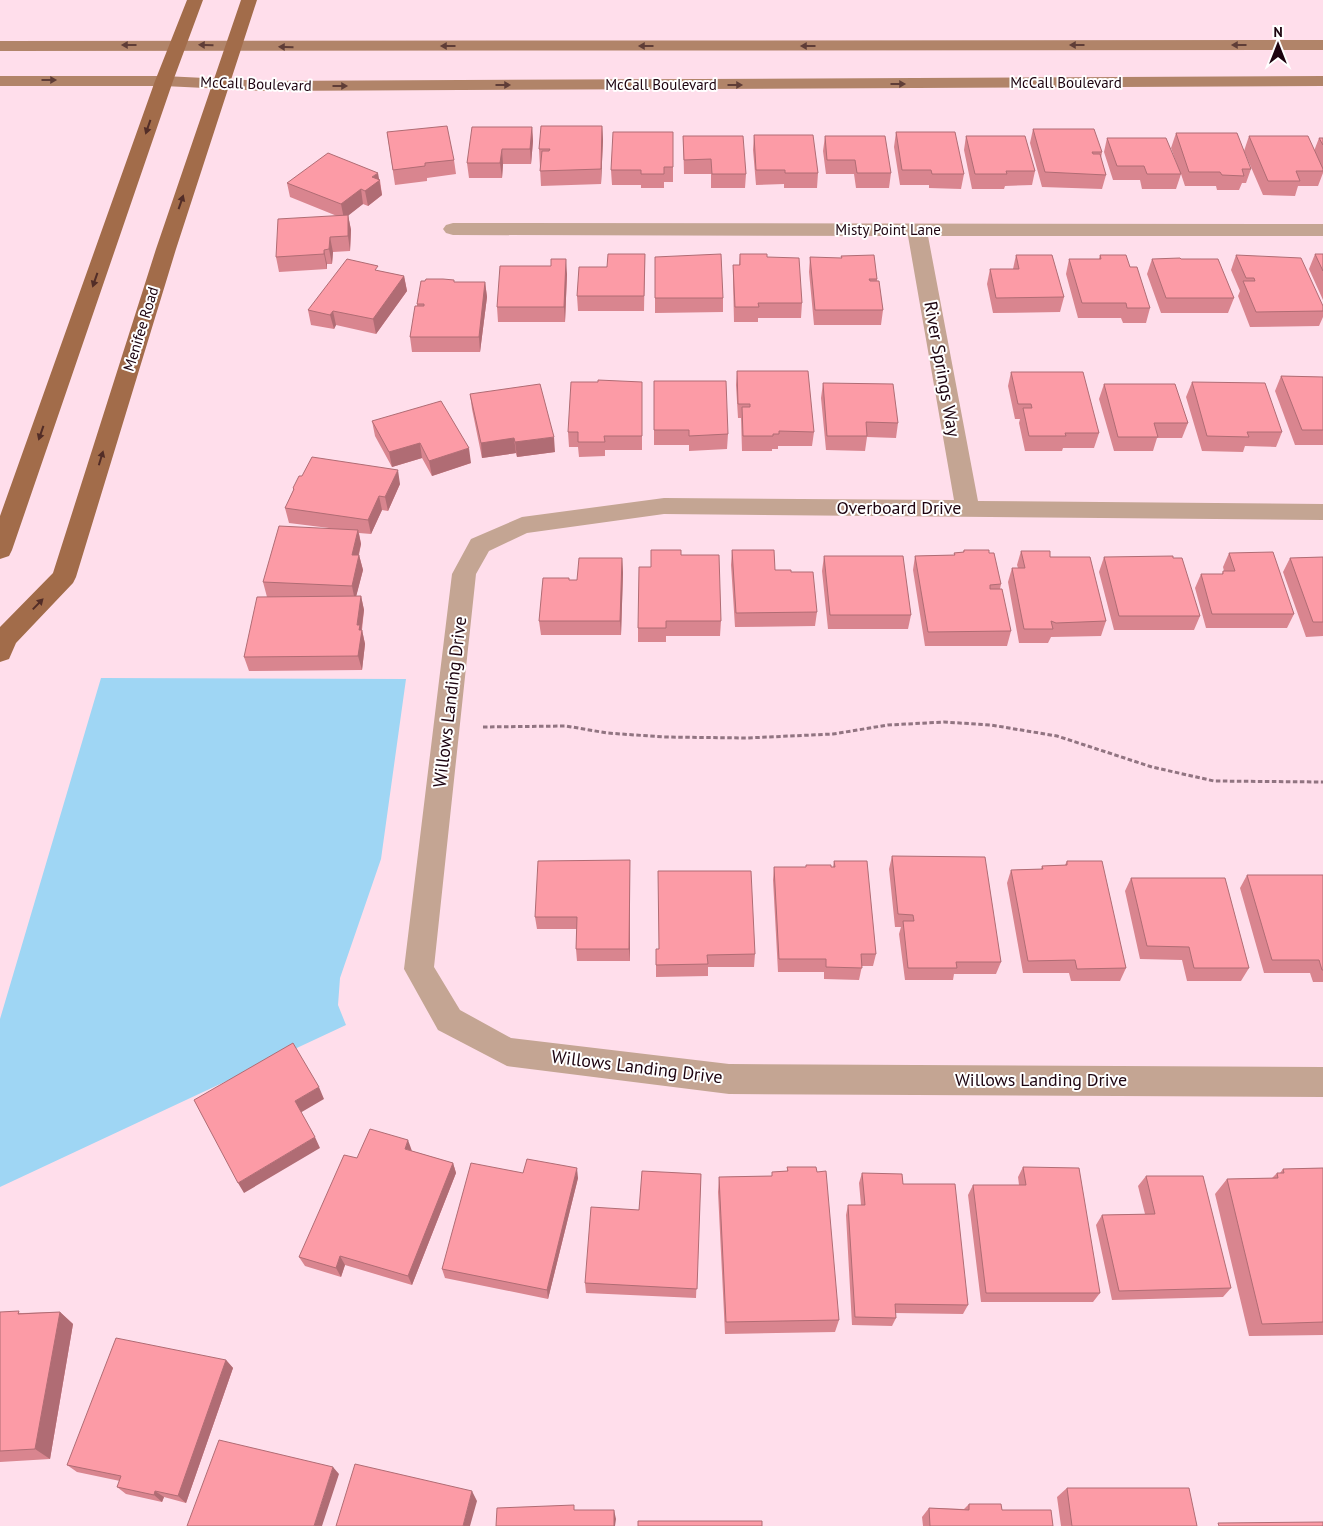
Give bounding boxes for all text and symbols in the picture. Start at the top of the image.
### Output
north arrow [1253,20,1303,70]
text: N [1273,23,1283,41]
one-way arrow [121,41,137,49]
one-way arrow [198,41,214,49]
one-way arrow [1069,41,1085,49]
one-way arrow [1231,41,1247,49]
one-way arrow [278,42,294,50]
one-way arrow [440,42,456,50]
one-way arrow [638,42,654,50]
one-way arrow [800,42,816,50]
street label: McCall Boulevard [200,72,312,95]
street label: McCall Boulevard [1010,73,1122,92]
street label: McCall Boulevard [605,75,717,94]
one-way arrow [41,76,57,84]
one-way arrow [890,80,906,88]
one-way arrow [495,81,511,89]
one-way arrow [727,81,743,89]
one-way arrow [332,82,348,90]
one-way arrow [144,119,152,134]
one-way arrow [178,195,185,210]
street label: Misty Point Lane [835,220,941,239]
one-way arrow [91,273,99,288]
street label: Menifee Road [119,284,162,373]
street label: River Springs Way [919,299,966,439]
one-way arrow [37,426,44,441]
one-way arrow [98,450,105,465]
street label: Overboard Drive [836,496,962,519]
one-way arrow [32,598,44,610]
street label: Willows Landing Drive [428,615,471,789]
street label: Willows Landing Drive [550,1045,724,1088]
street label: Willows Landing Drive [955,1068,1127,1091]

